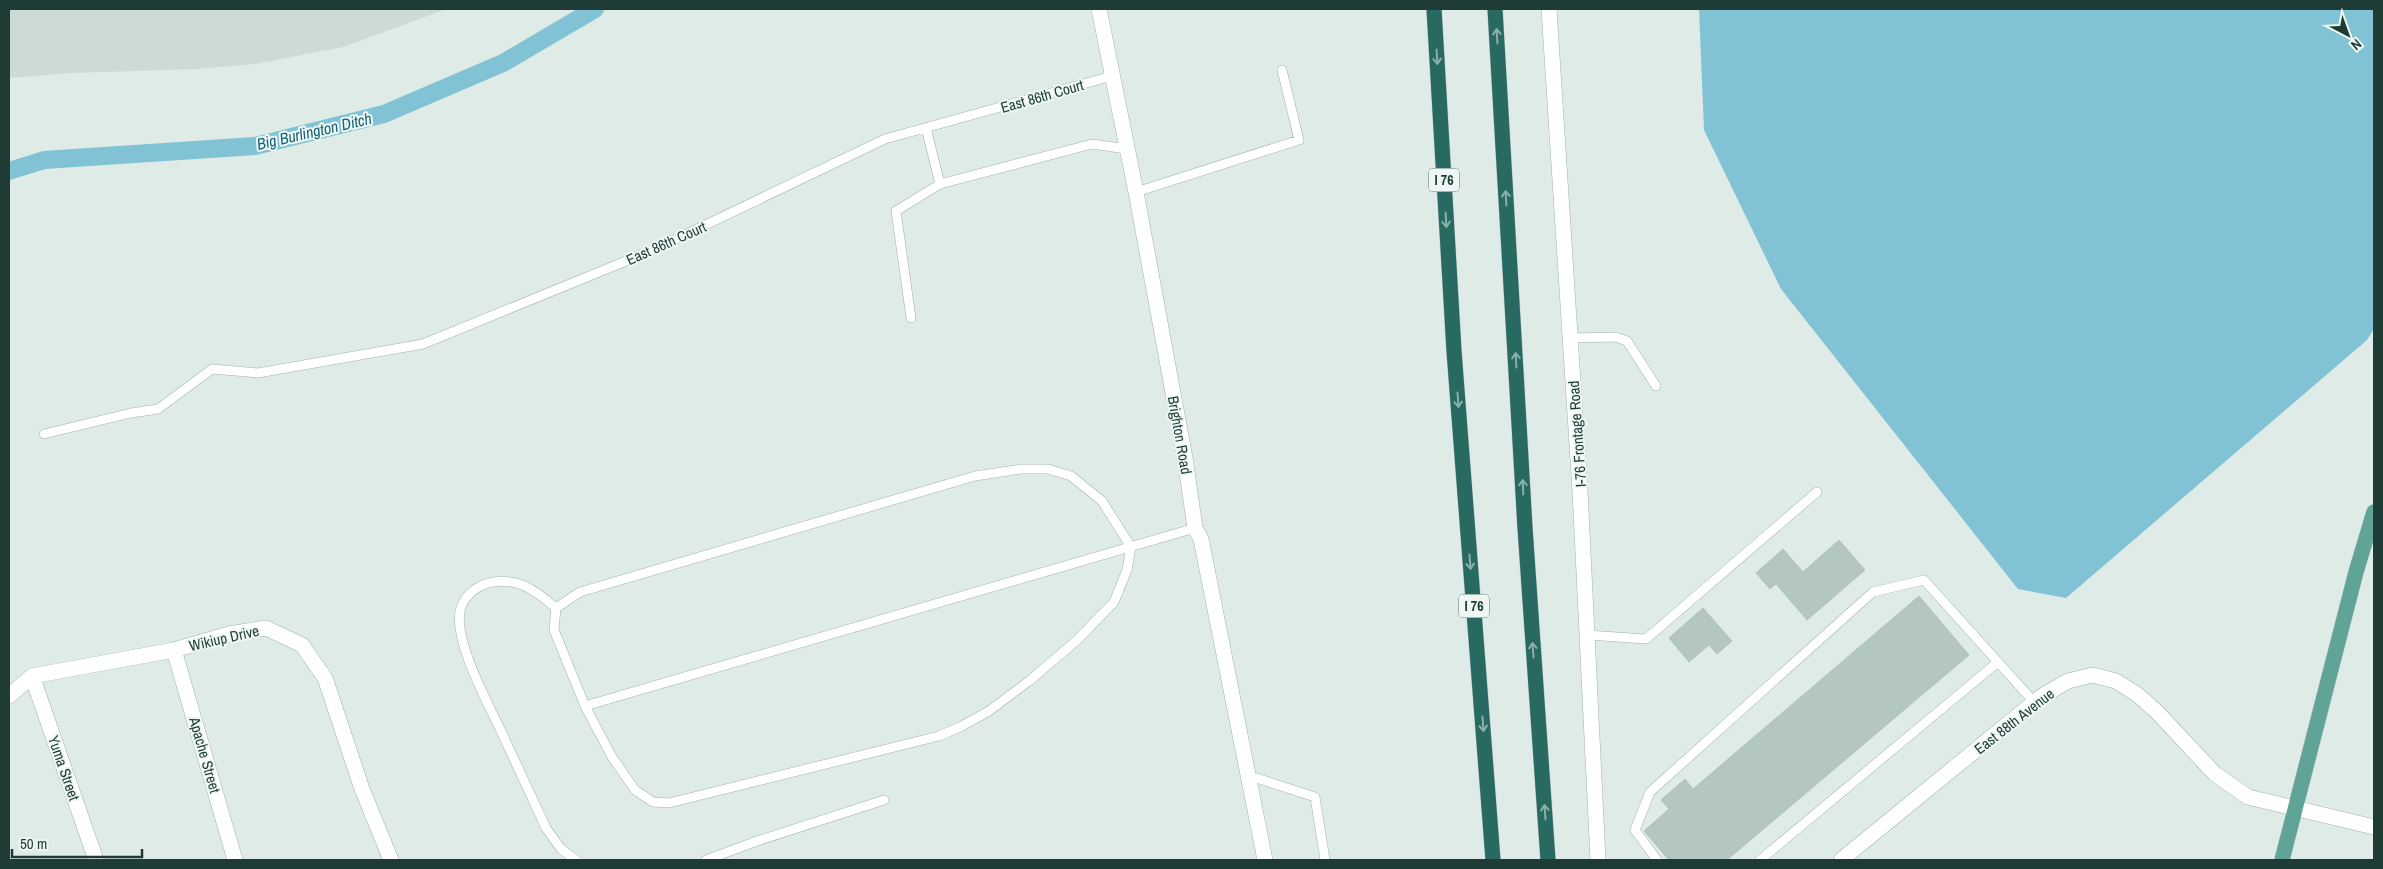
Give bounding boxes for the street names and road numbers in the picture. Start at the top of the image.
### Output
street label: East 86th Court [998,74,1087,118]
road number: I 76 [1429,168,1459,192]
street label: East 86th Court [623,216,710,270]
street label: I-76 Frontage Road [1563,380,1591,488]
street label: Brighton Road [1163,394,1197,476]
road number: I 76 [1459,594,1489,618]
street label: Wikiup Drive [187,620,261,656]
street label: East 88th Avenue [1970,683,2059,759]
street label: Apache Street [184,714,226,796]
street label: Yuma Street [43,733,85,804]

